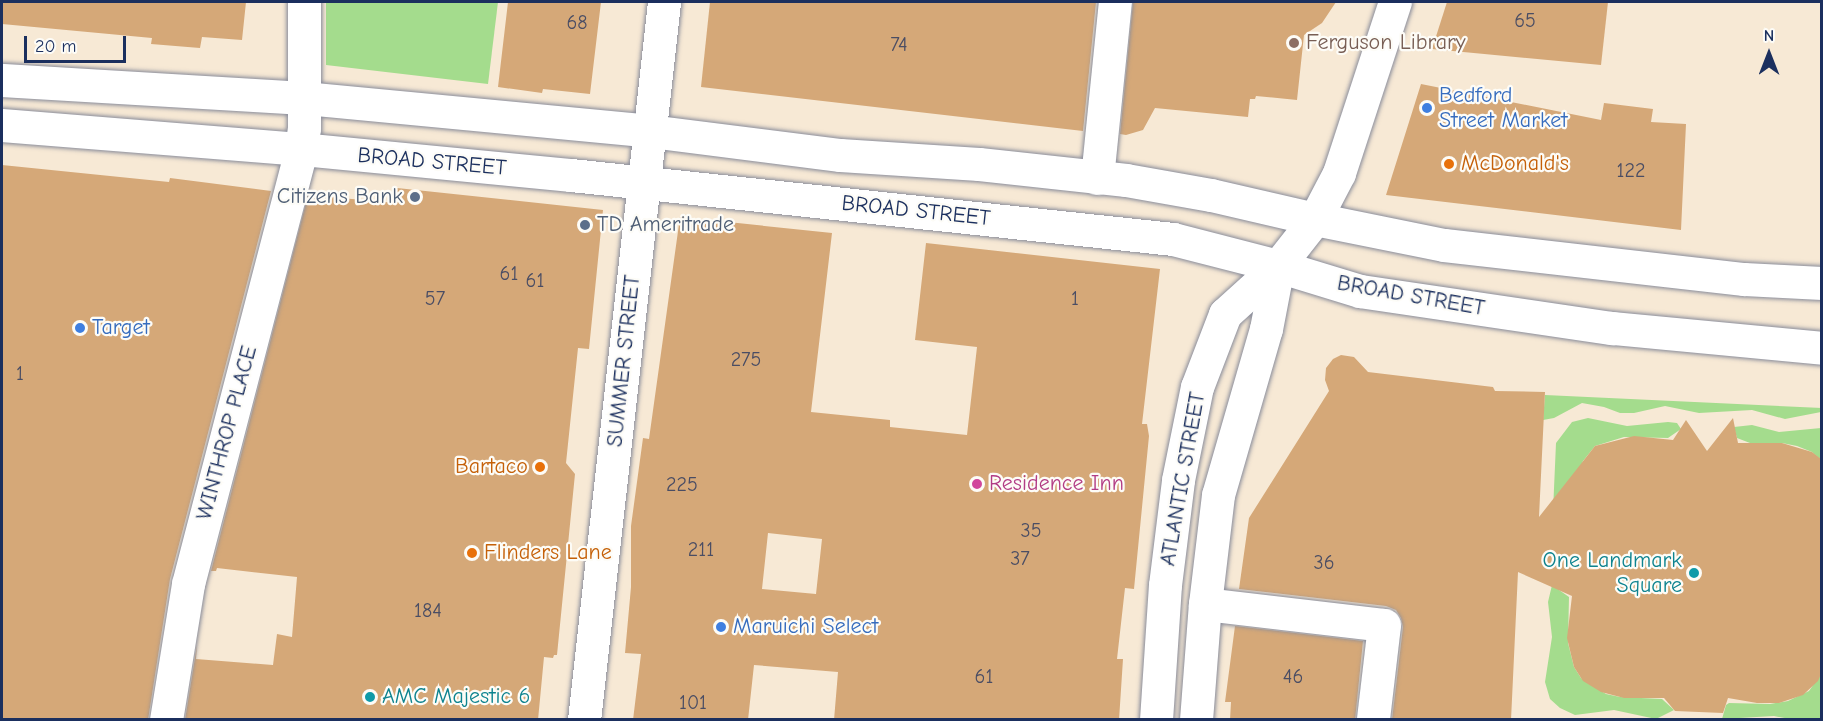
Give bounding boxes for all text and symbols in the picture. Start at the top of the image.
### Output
house number: 65 [1514,8,1536,32]
house number: 68 [566,10,588,34]
scale bar [27,24,129,62]
north arrow [1739,24,1799,84]
text: N [1764,27,1774,45]
place label: Ferguson Library [1306,30,1466,56]
house number: 74 [890,32,908,56]
text: 20 m [35,36,76,57]
marker: Ferguson Library [1287,36,1301,50]
place label: Bedford Street Market [1439,82,1567,134]
marker: Bedford Street Market [1420,101,1434,115]
street label: BROAD STREET [356,142,508,182]
place label: McDonald's [1461,151,1569,177]
marker: McDonald's [1442,157,1456,171]
house number: 122 [1617,158,1645,182]
place label: Citizens Bank [277,184,403,210]
marker: Citizens Bank [408,190,422,204]
street label: BROAD STREET [840,190,992,232]
place label: TD Ameritrade [597,212,734,238]
marker: TD Ameritrade [578,218,592,232]
house number: 61 [500,261,518,285]
house number: 61 [526,268,544,292]
street label: BROAD STREET [1335,270,1487,322]
street label: SUMMER STREET [602,274,646,448]
house number: 57 [425,286,445,310]
house number: 1 [1071,286,1079,310]
place label: Target [92,315,150,341]
marker: Target [73,321,87,335]
street label: WINTHROP PLACE [191,343,263,523]
house number: 275 [731,347,761,371]
house number: 1 [16,361,24,385]
street label: ATLANTIC STREET [1155,390,1211,568]
place label: Bartaco [455,454,528,480]
marker: Bartaco [533,460,547,474]
place label: Residence Inn [989,471,1124,497]
house number: 225 [666,472,698,496]
marker: Residence Inn [970,477,984,491]
house number: 35 [1021,518,1041,542]
house number: 211 [688,537,714,561]
place label: Flinders Lane [484,540,612,566]
marker: Flinders Lane [465,546,479,560]
house number: 37 [1010,546,1030,570]
place label: One Landmark Square [1543,547,1682,598]
house number: 36 [1314,550,1334,574]
marker: One Landmark Square [1687,566,1701,580]
house number: 184 [414,598,442,622]
place label: Maruichi Select [733,614,878,640]
marker: Maruichi Select [714,620,728,634]
house number: 61 [975,664,993,688]
house number: 46 [1283,664,1303,688]
place label: AMC Majestic 6 [382,684,530,710]
marker: AMC Majestic 6 [363,690,377,704]
house number: 101 [679,690,707,714]

